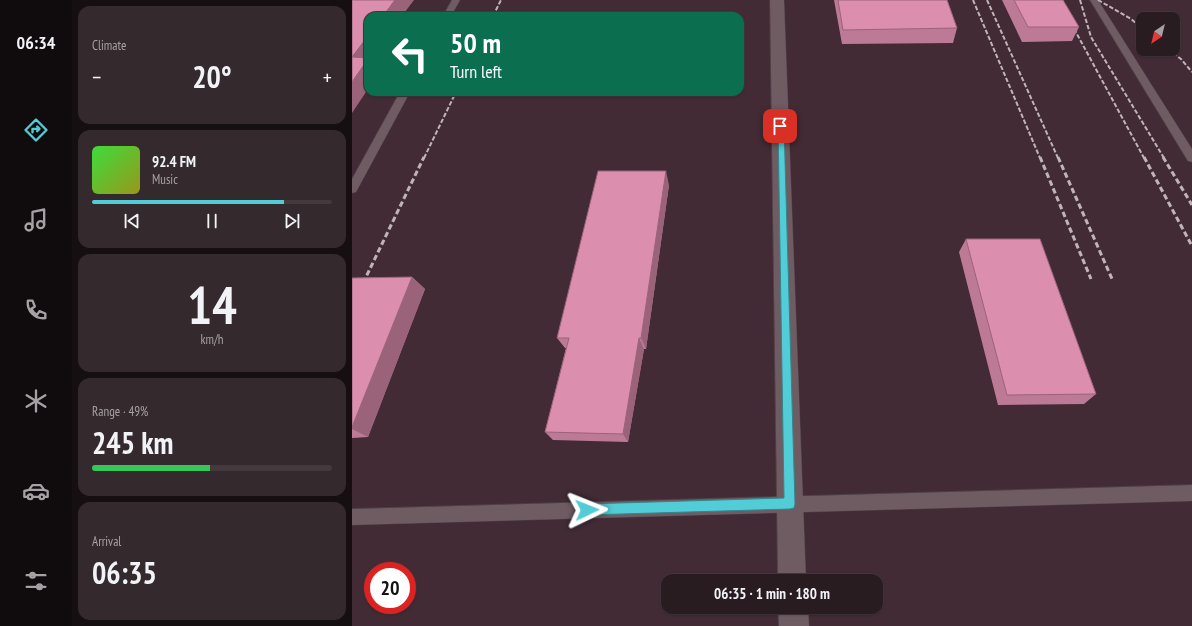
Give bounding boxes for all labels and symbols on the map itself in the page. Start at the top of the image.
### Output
north arrow [1136,12,1180,56]
pin [763,109,797,143]
position arrow [566,489,608,531]
speed limit sign: 20 [364,562,416,614]

